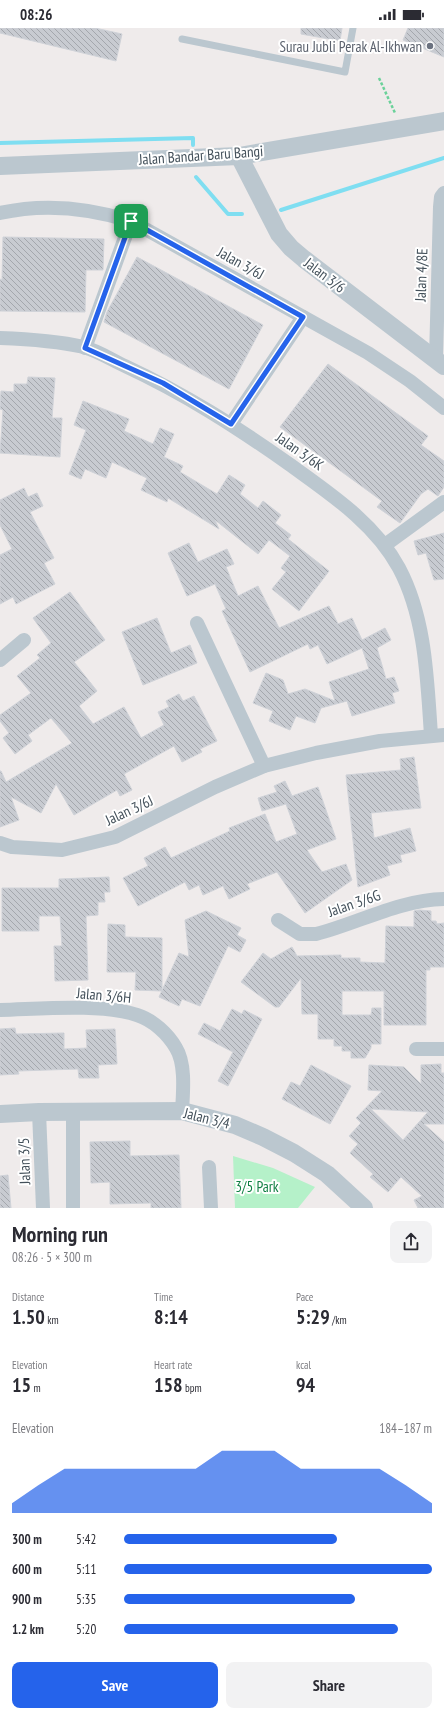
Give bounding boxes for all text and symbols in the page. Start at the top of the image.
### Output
text: 08:26 [20,5,52,24]
place label: Surau Jubli Perak Al-Ikhwan [280,37,422,56]
marker: Surau Jubli Perak Al-Ikhwan [425,41,435,51]
street label: Jalan Bandar Baru Bangi [137,141,264,169]
pin [114,204,148,238]
icon: arrive [120,210,142,232]
street label: Jalan 3/6J [213,242,268,284]
street label: Jalan 4/8E [411,248,431,303]
street label: Jalan 3/6 [300,253,350,297]
street label: Jalan 3/6K [272,427,328,475]
street label: Jalan 3/6J [101,791,156,830]
street label: Jalan 3/6G [324,885,383,921]
street label: Jalan 3/6H [75,983,132,1007]
street label: Jalan 3/4 [181,1103,232,1133]
street label: Jalan 3/5 [14,1137,34,1186]
park label: 3/5 Park [235,1177,279,1196]
text: Morning run [12,1220,108,1248]
button: share [390,1221,432,1263]
text: 08:26 · 5 × 300 m [12,1249,92,1266]
text: Distance [12,1290,44,1304]
text: Time [154,1290,173,1304]
text: Pace [296,1290,313,1304]
text: 1.50 [12,1304,45,1330]
text: 8:14 [154,1304,188,1330]
text: 5:29 [296,1304,330,1330]
text: km [45,1313,59,1327]
text: /km [330,1313,347,1327]
text: Elevation [12,1358,47,1372]
text: Heart rate [154,1358,192,1372]
text: kcal [296,1358,311,1372]
text: 15 [12,1372,31,1398]
text: 158 [154,1372,183,1398]
text: 94 [296,1372,315,1398]
text: m [31,1381,41,1395]
text: bpm [183,1381,202,1395]
text: Elevation [12,1420,54,1437]
text: 184–187 m [379,1420,432,1437]
text: 300 m [12,1531,42,1548]
text: 5:42 [76,1531,96,1548]
text: 600 m [12,1561,42,1578]
text: 5:11 [76,1561,96,1578]
text: 900 m [12,1591,42,1608]
text: 5:35 [76,1591,96,1608]
text: 1.2 km [12,1621,44,1638]
text: 5:20 [76,1621,96,1638]
button: Save [12,1662,218,1708]
button: Share [226,1662,432,1708]

